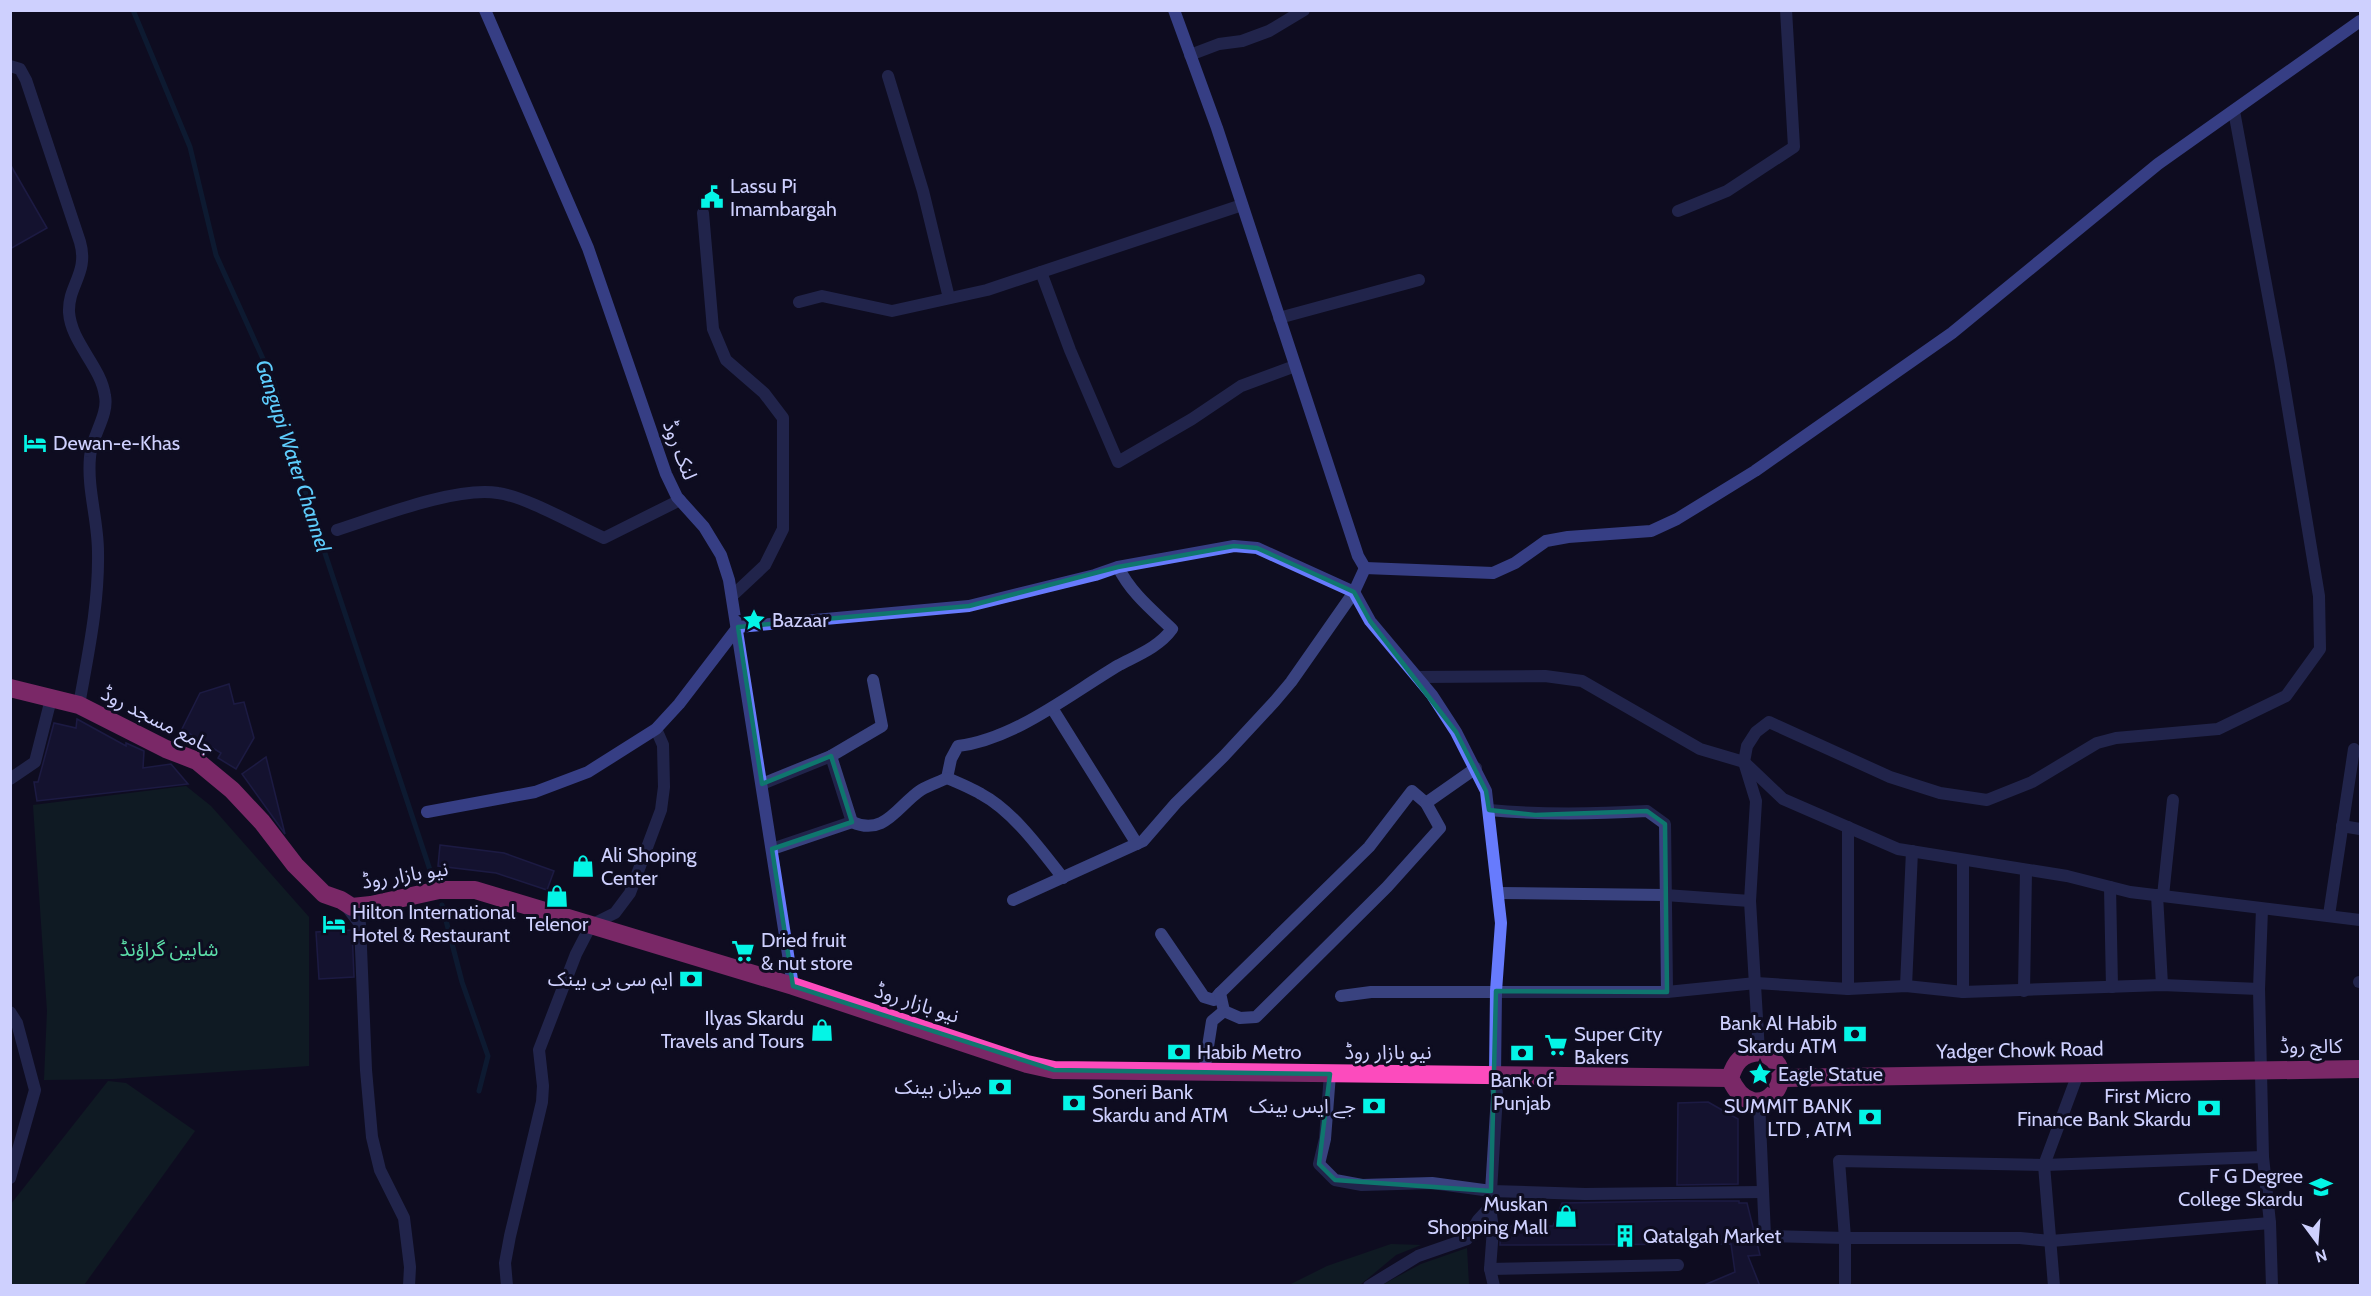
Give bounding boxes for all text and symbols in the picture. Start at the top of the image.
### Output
place label: Lassu Pi Imambargah [730,174,837,221]
public building icon: Lassu Pi Imambargah [699,184,725,210]
water label: Gangupi Water Channel [251,356,336,555]
street label: لنک روڈ [658,417,702,483]
hotel icon: Dewan-e-Khas [22,430,48,456]
place label: Dewan-e-Khas [53,431,180,455]
place icon: Bazaar [741,607,767,633]
place label: Bazaar [772,608,829,632]
street label: جامع مسجد روڈ [96,681,219,762]
place label: Ali Shoping Center [601,843,698,890]
shop icon: Ali Shoping Center [570,853,596,879]
street label: نیو بازار روڈ [360,856,450,894]
shop icon: Telenor [544,883,570,909]
place label: Hilton International Hotel & Restaurant [352,900,516,947]
hotel icon: Hilton International Hotel & Restaurant [321,911,347,937]
place label: Telenor [526,912,589,936]
place label: Dried fruit & nut store [761,928,853,975]
park label: شاہین گراؤنڈ [120,937,218,961]
supermarket icon: Dried fruit & nut store [730,938,756,964]
bank icon: ایم سی بی بینک [678,966,704,992]
place label: ایم سی بی بینک [548,967,673,994]
street label: نیو بازار روڈ [872,978,962,1028]
place label: Ilyas Skardu Travels and Tours [661,1006,804,1053]
place label: Bank Al Habib Skardu ATM [1719,1011,1837,1058]
shop icon: Ilyas Skardu Travels and Tours [809,1017,835,1043]
bank icon: Bank Al Habib Skardu ATM [1842,1021,1868,1047]
place label: Super City Bakers [1574,1022,1662,1069]
supermarket icon: Super City Bakers [1543,1032,1569,1058]
street label: کالج روڈ [2280,1034,2343,1061]
street label: Yadger Chowk Road [1935,1037,2104,1063]
bank icon: Habib Metro [1166,1039,1192,1065]
place label: Habib Metro [1197,1040,1302,1064]
street label: نیو بازار روڈ [1344,1040,1432,1064]
bank icon: Bank of Punjab [1509,1040,1535,1066]
place icon: Eagle Statue [1747,1061,1773,1087]
place label: Eagle Statue [1778,1062,1883,1086]
place label: Bank of Punjab [1490,1068,1554,1115]
bank icon: میزان بینک [987,1074,1013,1100]
place label: میزان بینک [894,1075,982,1099]
place label: Soneri Bank Skardu and ATM [1092,1080,1228,1127]
place label: First Micro Finance Bank Skardu [2017,1084,2191,1131]
bank icon: Soneri Bank Skardu and ATM [1061,1090,1087,1116]
bank icon: جے ایس بینک [1361,1093,1387,1119]
place label: جے ایس بینک [1249,1094,1356,1119]
place label: SUMMIT BANK LTD , ATM [1724,1094,1853,1141]
bank icon: First Micro Finance Bank Skardu [2196,1095,2222,1121]
bank icon: SUMMIT BANK LTD , ATM [1857,1104,1883,1130]
place label: F G Degree College Skardu [2178,1164,2303,1211]
school or university icon: F G Degree College Skardu [2308,1174,2334,1200]
place label: Muskan Shopping Mall [1427,1192,1548,1239]
shop icon: Muskan Shopping Mall [1553,1203,1579,1229]
north arrow [2287,1212,2347,1272]
building icon: Qatalgah Market [1612,1223,1638,1249]
place label: Qatalgah Market [1643,1224,1781,1248]
text: N [2313,1245,2329,1267]

